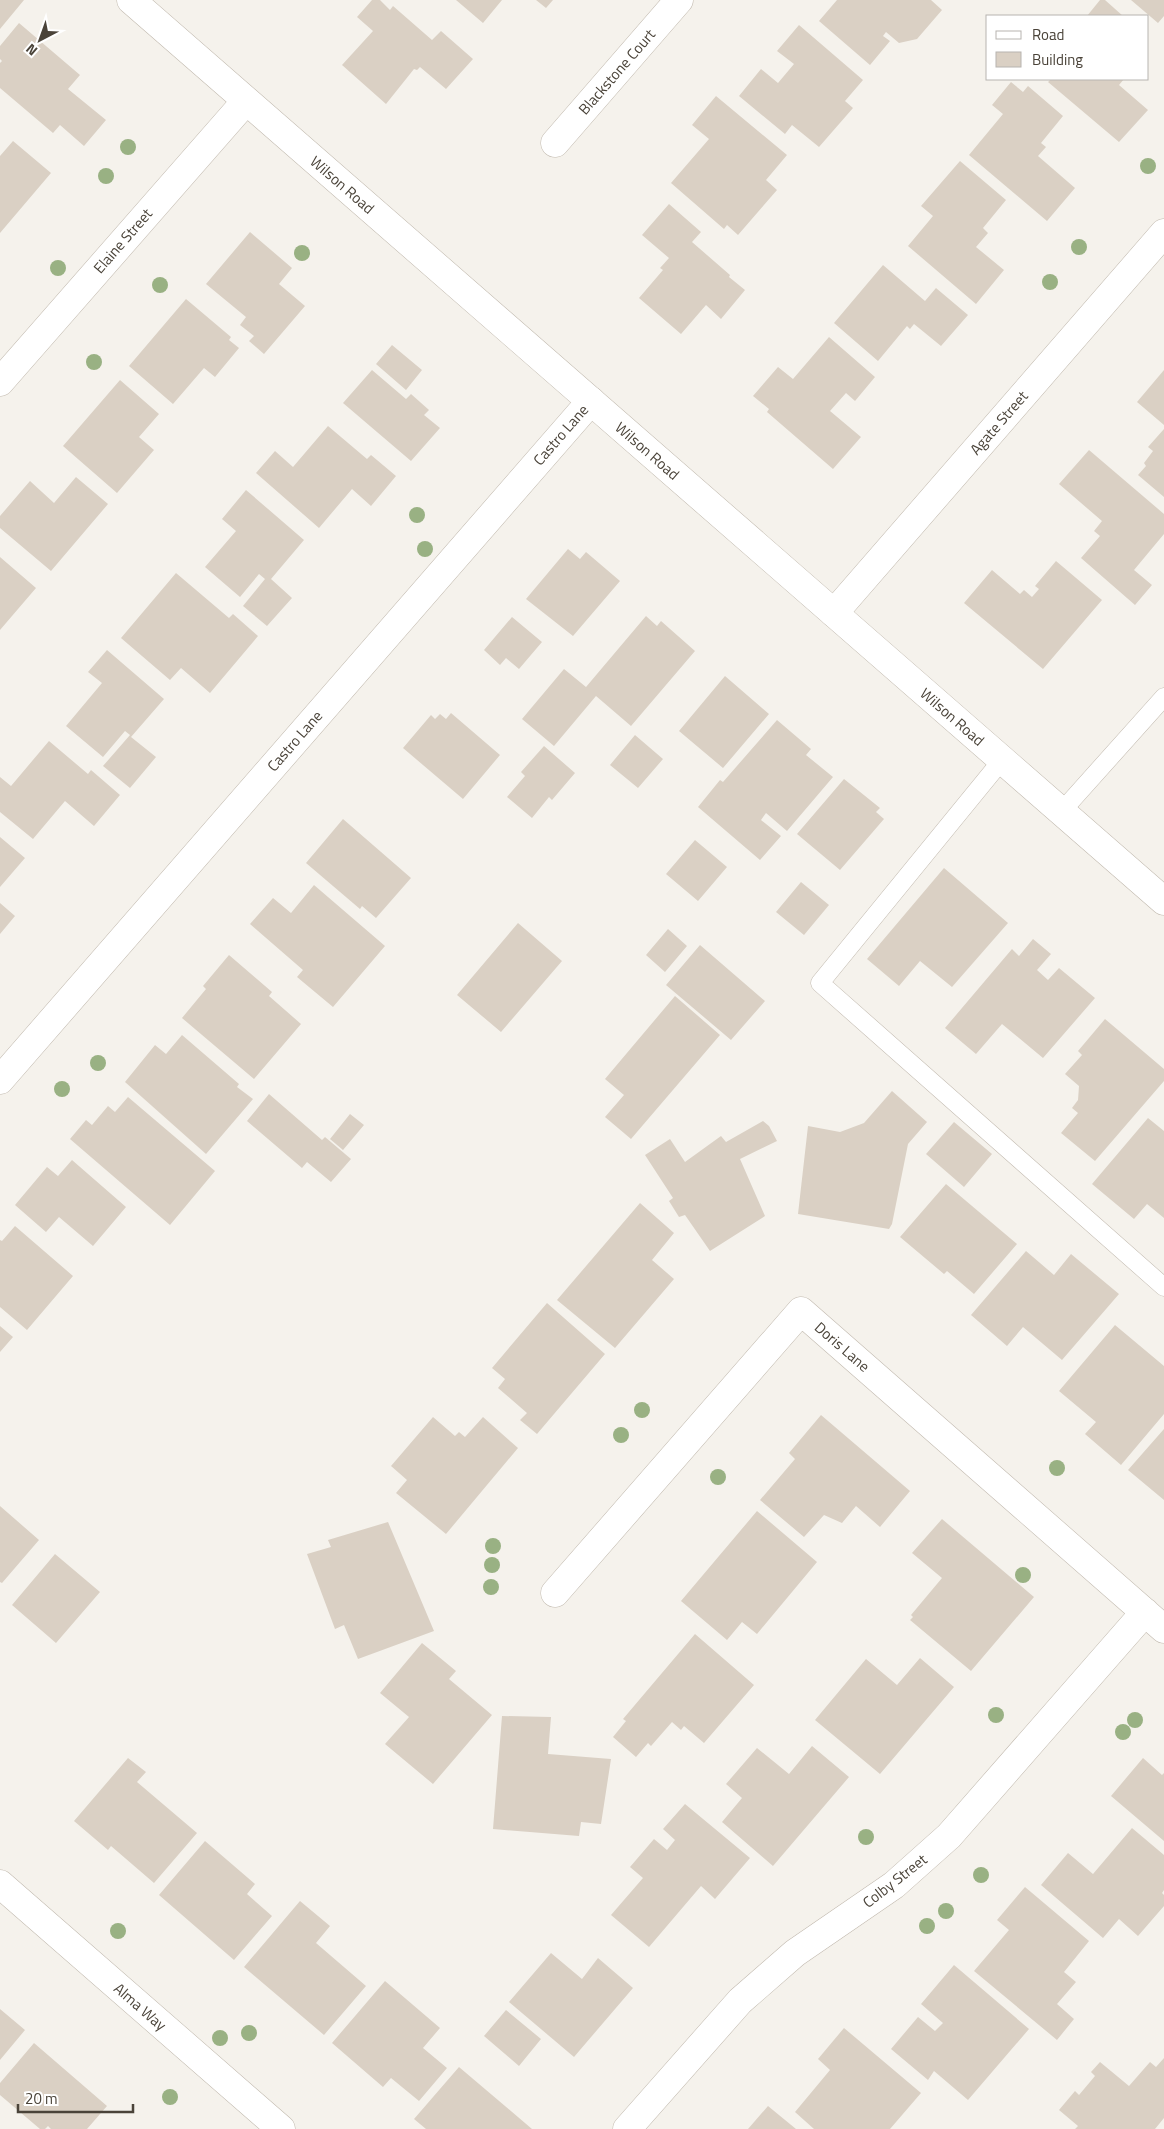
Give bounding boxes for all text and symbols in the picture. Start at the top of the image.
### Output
north arrow [15,15,65,65]
legend [986,15,1149,80]
street label: Blackstone Court [573,23,661,120]
text: Road [1032,23,1064,46]
text: N [21,39,42,61]
text: Building [1032,48,1083,71]
street label: Wilson Road [305,150,380,219]
street label: Elaine Street [88,202,158,278]
street label: Agate Street [964,385,1034,460]
street label: Castro Lane [528,399,594,470]
street label: Wilson Road [610,416,685,485]
street label: Wilson Road [915,682,990,751]
street label: Castro Lane [262,705,328,776]
street label: Doris Lane [810,1316,875,1377]
street label: Colby Street [858,1848,932,1913]
street label: Alma Way [109,1977,172,2036]
scale bar [18,2082,132,2114]
text: 20 m [25,2087,58,2110]

